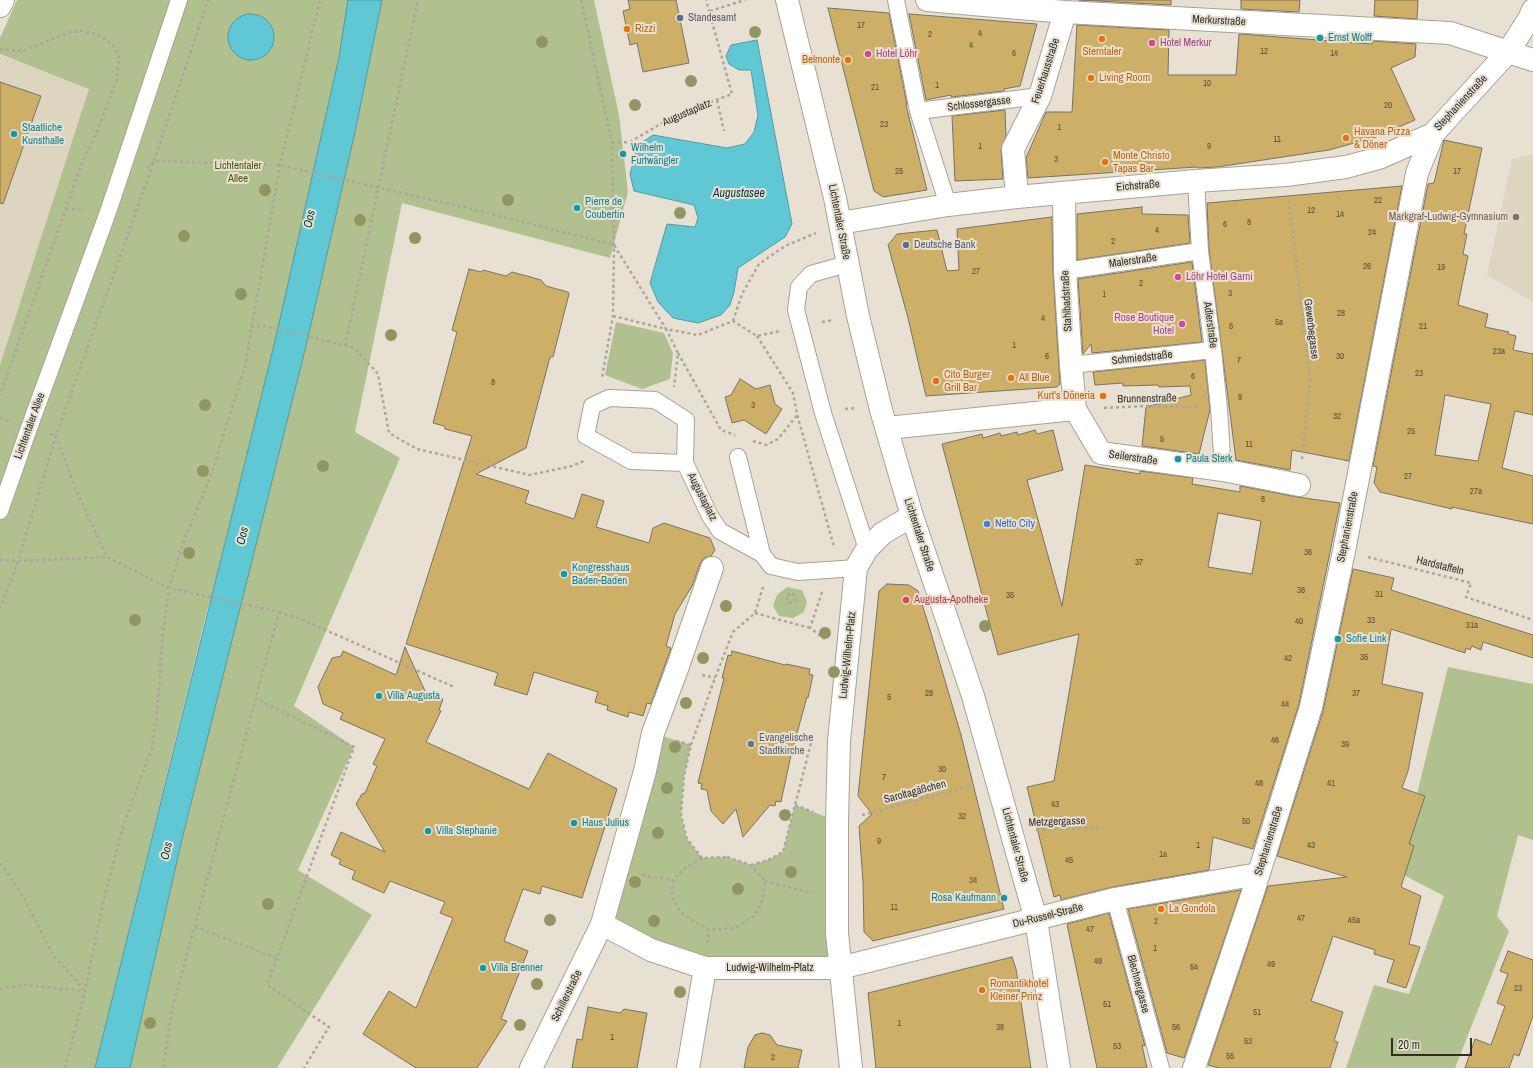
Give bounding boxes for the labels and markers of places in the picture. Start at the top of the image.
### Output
place label: Standesamt [688,11,736,25]
marker: Standesamt [675,13,685,23]
place label: Rizzi [635,22,656,36]
marker: Rizzi [622,24,632,34]
place label: Ernst Wolff [1328,31,1372,45]
marker: Ernst Wolff [1315,33,1325,43]
marker: Sterntaler [1097,34,1107,44]
place label: Hotel Merkur [1160,36,1212,50]
marker: Hotel Merkur [1147,38,1157,48]
place label: Sterntaler [1082,45,1122,59]
place label: Hotel Löhr [876,47,918,61]
marker: Hotel Löhr [863,49,873,59]
place label: Belmonte [802,53,840,67]
marker: Belmonte [843,55,853,65]
place label: Living Room [1099,71,1150,85]
marker: Living Room [1086,73,1096,83]
place label: Staatliche Kunsthalle [22,121,64,147]
place label: Havana Pizza & Döner [1354,125,1410,151]
marker: Staatliche Kunsthalle [9,129,19,139]
marker: Havana Pizza & Döner [1341,133,1351,143]
place label: Wilhelm Furtwängler [631,141,679,167]
marker: Wilhelm Furtwängler [618,149,628,159]
place label: Monte Christo Tapas Bar [1113,149,1170,175]
marker: Monte Christo Tapas Bar [1100,157,1110,167]
place label: Pierre de Coubertin [585,195,625,221]
marker: Pierre de Coubertin [572,203,582,213]
place label: Markgraf-Ludwig-Gymnasium [1389,210,1508,224]
marker: Markgraf-Ludwig-Gymnasium [1511,212,1521,222]
place label: Deutsche Bank [914,238,975,252]
marker: Deutsche Bank [901,240,911,250]
place label: Löhr Hotel Garni [1186,270,1253,284]
marker: Löhr Hotel Garni [1173,272,1183,282]
place label: Rose Boutique Hotel [1114,311,1174,337]
marker: Rose Boutique Hotel [1177,319,1187,329]
place label: Cito Burger Grill Bar [944,368,990,394]
place label: All Blue [1019,371,1050,385]
marker: All Blue [1006,373,1016,383]
marker: Cito Burger Grill Bar [931,376,941,386]
place label: Kurt's Döneria [1038,389,1095,403]
marker: Kurt's Döneria [1098,391,1108,401]
place label: Paula Sterk [1186,452,1233,466]
marker: Paula Sterk [1173,454,1183,464]
place label: Netto City [995,517,1035,531]
marker: Netto City [982,519,992,529]
place label: Kongresshaus Baden-Baden [572,561,630,587]
marker: Kongresshaus Baden-Baden [559,569,569,579]
place label: Augusta-Apotheke [914,593,988,607]
marker: Augusta-Apotheke [901,595,911,605]
place label: Sofie Link [1346,632,1387,646]
marker: Sofie Link [1333,634,1343,644]
place label: Villa Augusta [387,689,440,703]
marker: Villa Augusta [374,691,384,701]
place label: Evangelische Stadtkirche [759,731,813,757]
marker: Evangelische Stadtkirche [746,739,756,749]
place label: Haus Julius [582,816,629,830]
marker: Haus Julius [569,818,579,828]
place label: Villa Stephanie [436,824,497,838]
marker: Villa Stephanie [423,826,433,836]
place label: Rosa Kaufmann [931,891,996,905]
marker: Rosa Kaufmann [999,893,1009,903]
place label: La Gondola [1169,902,1216,916]
marker: La Gondola [1156,904,1166,914]
place label: Villa Brenner [491,961,543,975]
marker: Villa Brenner [478,963,488,973]
place label: Romantikhotel Kleiner Prinz [990,977,1048,1003]
marker: Romantikhotel Kleiner Prinz [977,985,987,995]

